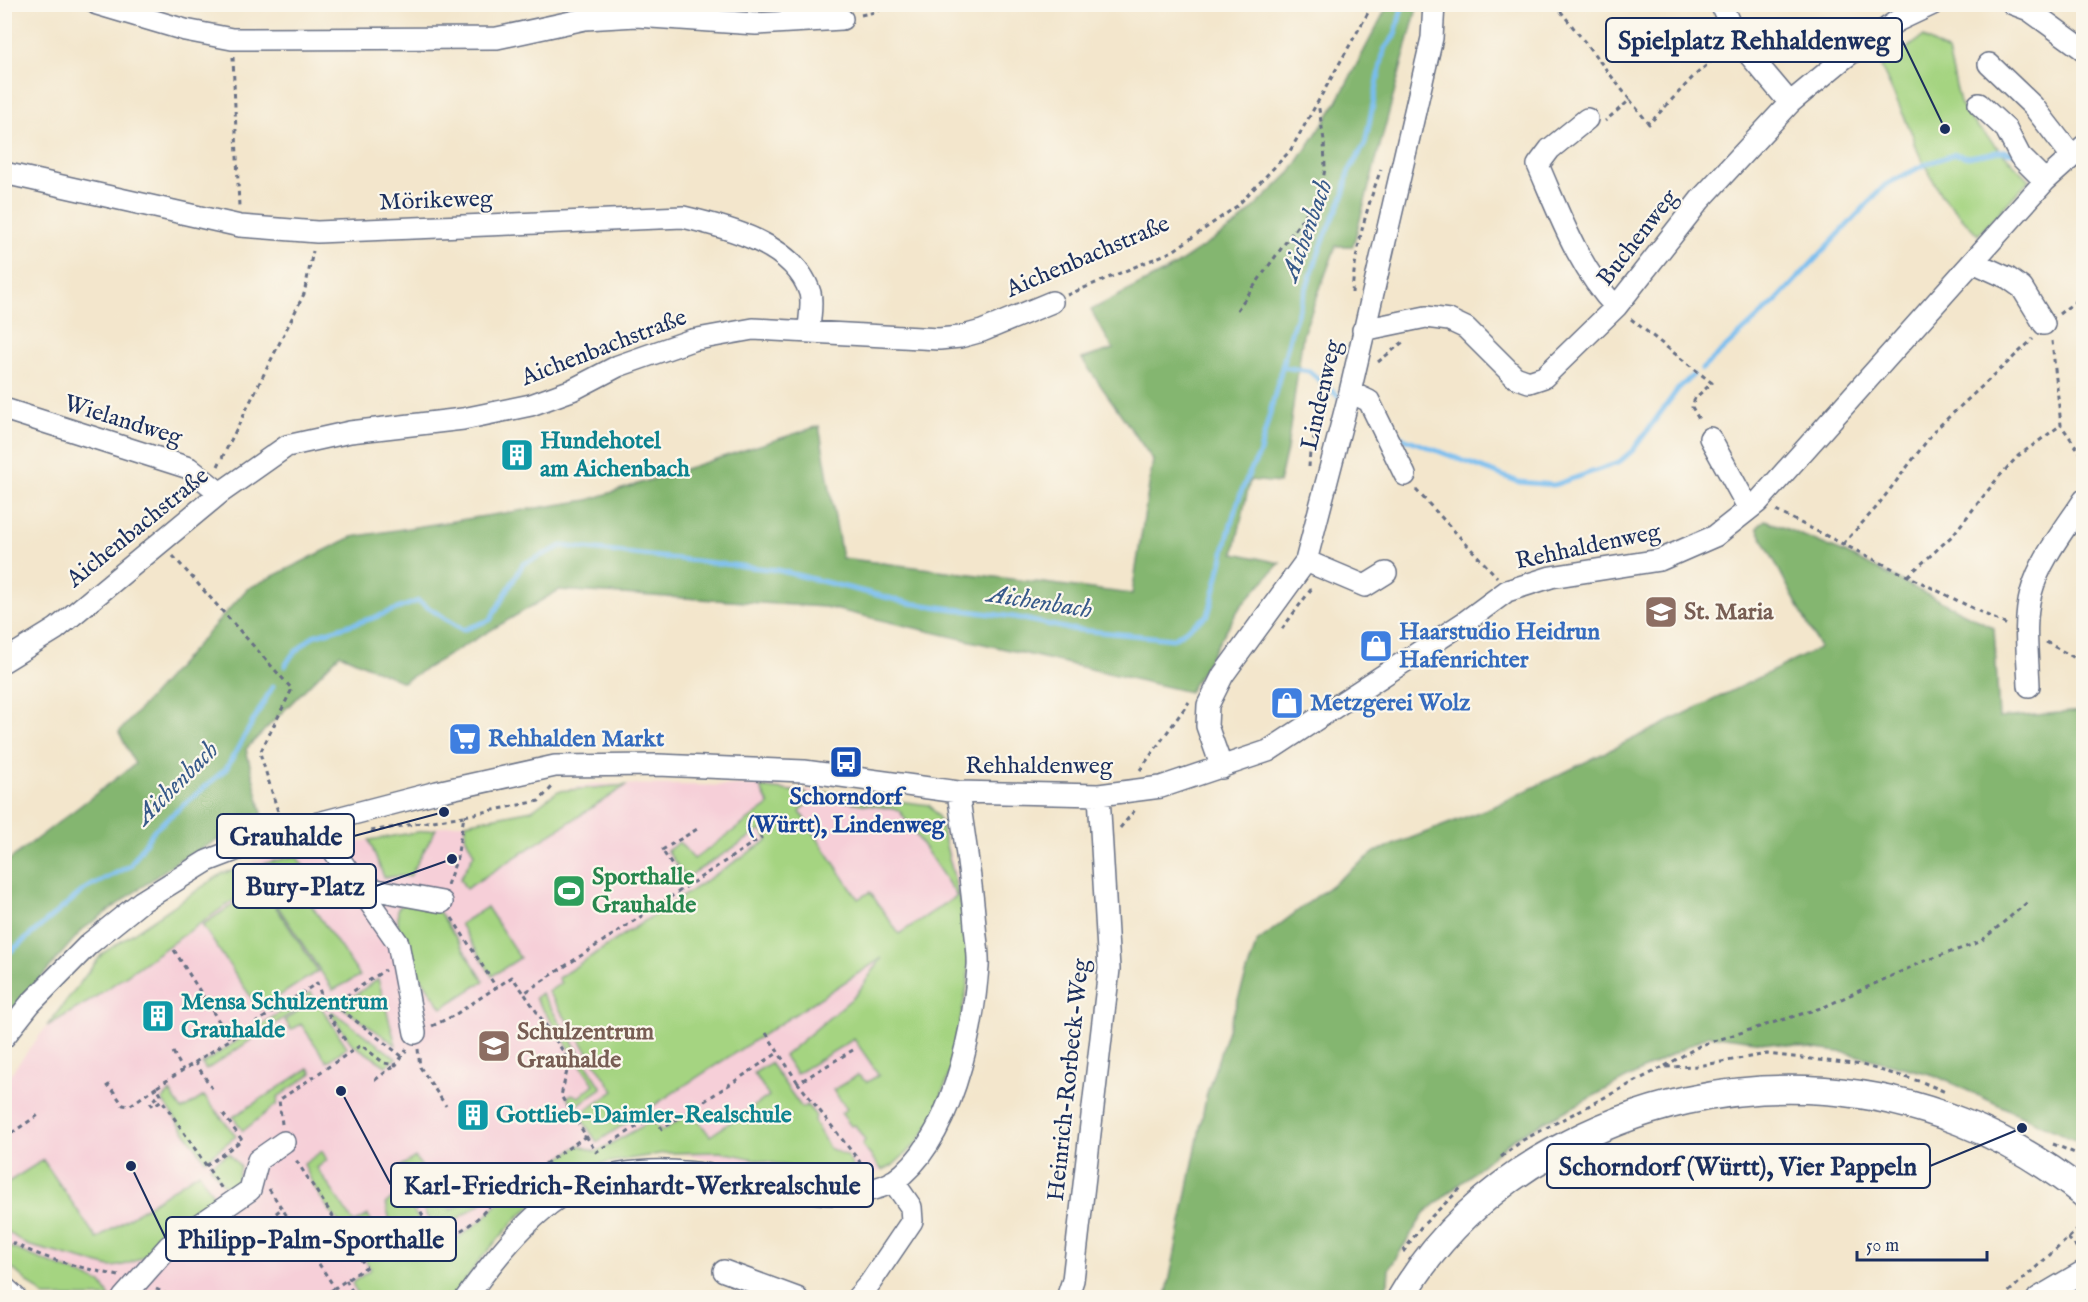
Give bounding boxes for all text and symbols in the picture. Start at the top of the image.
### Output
callout: Spielplatz Rehhaldenweg [1606,18,1902,62]
text: Spielplatz Rehhaldenweg [1618,25,1891,58]
water label: Aichenbach [1272,175,1341,288]
street label: Mörikeweg [379,183,494,218]
street label: Buchenweg [1591,183,1686,293]
street label: Aichenbachstraße [1001,209,1175,306]
street label: Aichenbachstraße [516,302,691,394]
street label: Lindenweg [1294,336,1350,453]
street label: Wielandweg [60,388,187,454]
place label: Hundehotel am Aichenbach [540,426,690,485]
building icon: Hundehotel am Aichenbach [499,437,535,473]
street label: Aichenbachstraße [60,461,216,596]
street label: Rehhaldenweg [1513,516,1664,578]
water label: Aichenbach [982,577,1095,627]
school or university icon: St. Maria [1643,594,1679,630]
place label: St. Maria [1684,597,1774,628]
place label: Haarstudio Heidrun Hafenrichter [1399,617,1600,676]
shop icon: Haarstudio Heidrun Hafenrichter [1358,628,1394,664]
shop icon: Metzgerei Wolz [1269,685,1305,721]
place label: Metzgerei Wolz [1310,688,1470,719]
supermarket icon: Rehhalden Markt [447,721,483,757]
place label: Rehhalden Markt [488,724,665,755]
water label: Aichenbach [126,734,226,834]
bus stop icon: Schorndorf (Württ), Lindenweg [828,744,864,780]
street label: Rehhaldenweg [965,751,1114,782]
place label: Schorndorf (Württ), Lindenweg [747,782,946,841]
callout: Grauhalde [217,814,354,858]
text: Grauhalde [230,821,342,854]
place label: Sporthalle Grauhalde [592,862,696,921]
callout: Bury-Platz [233,864,376,908]
text: Bury-Platz [245,871,365,904]
sports icon: Sporthalle Grauhalde [551,873,587,909]
street label: Heinrich-Rorbeck-Weg [1041,956,1097,1203]
place label: Mensa Schulzentrum Grauhalde [181,987,389,1046]
building icon: Mensa Schulzentrum Grauhalde [140,998,176,1034]
place label: Schulzentrum Grauhalde [517,1017,655,1076]
school or university icon: Schulzentrum Grauhalde [476,1028,512,1064]
building icon: Gottlieb-Daimler-Realschule [455,1097,491,1133]
place label: Gottlieb-Daimler-Realschule [496,1100,792,1131]
callout: Schorndorf (Württ), Vier Pappeln [1547,1144,1930,1188]
text: Schorndorf (Württ), Vier Pappeln [1559,1151,1917,1184]
callout: Karl-Friedrich-Reinhardt-Werkrealschule [391,1163,873,1207]
text: Karl-Friedrich-Reinhardt-Werkrealschule [403,1170,861,1203]
callout: Philipp-Palm-Sporthalle [166,1217,456,1261]
text: Philipp-Palm-Sporthalle [178,1224,444,1257]
scale bar [1857,1224,1988,1262]
text: 50 m [1866,1235,1899,1258]

